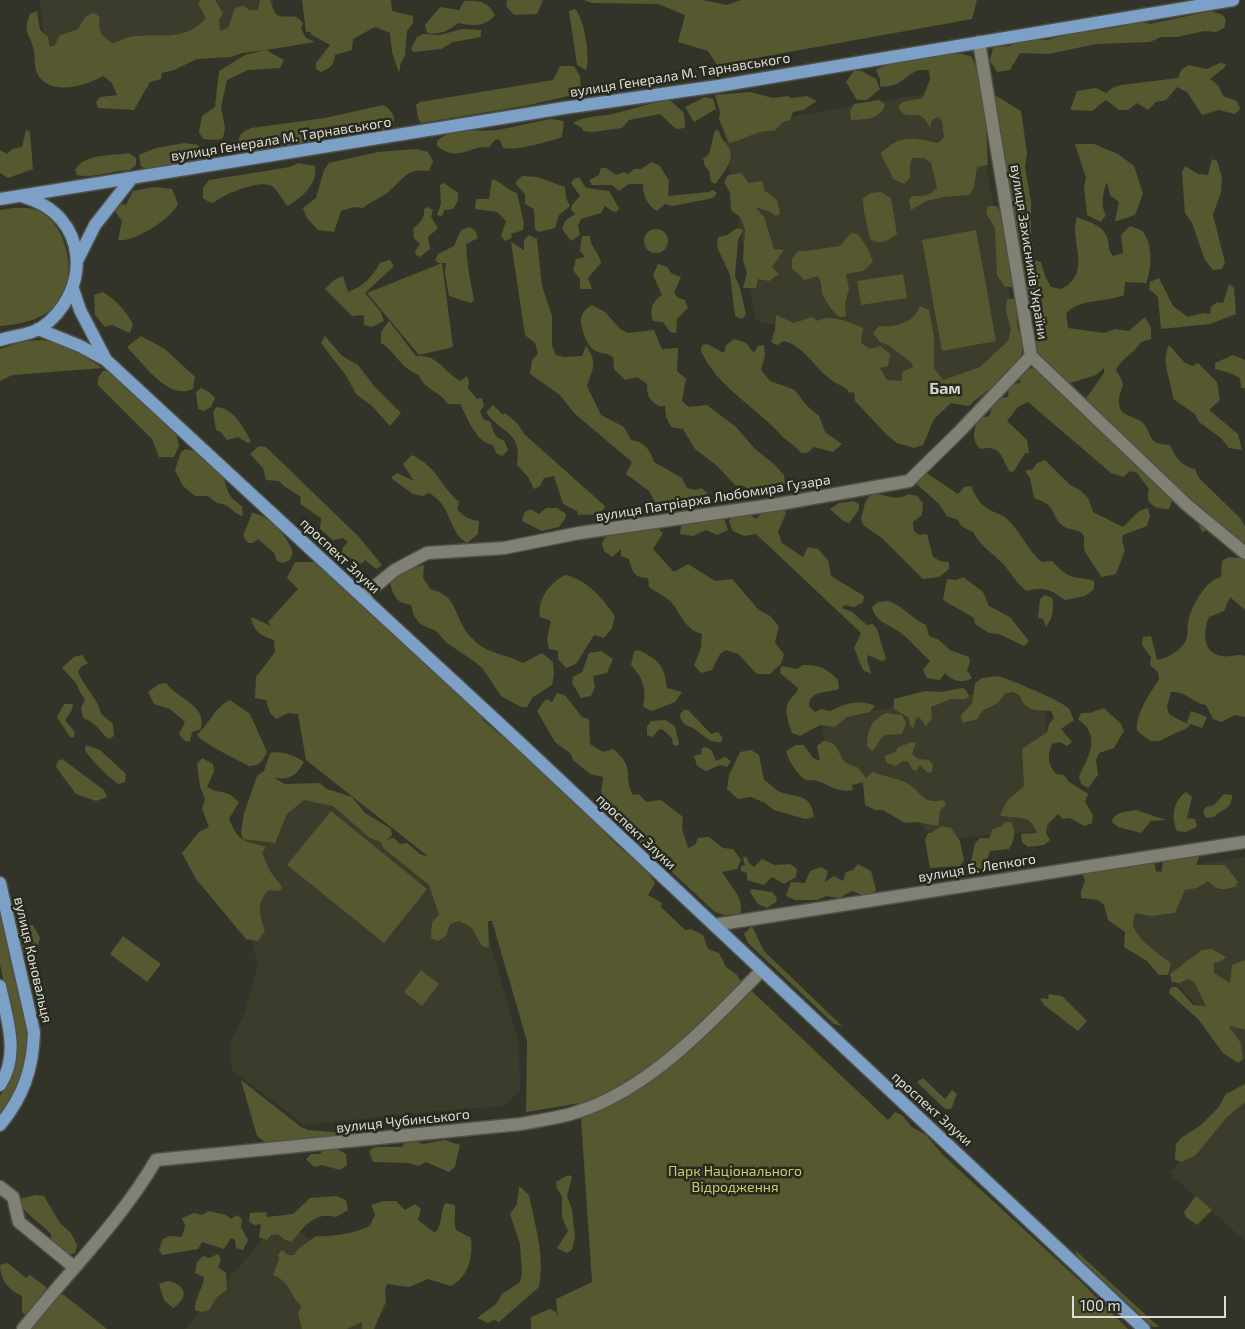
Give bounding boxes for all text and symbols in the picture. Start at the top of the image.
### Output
street label: вулиця Генерала М. Тарнавського [569,49,791,101]
street label: вулиця Генерала М. Тарнавського [170,113,392,165]
street label: вулиця Захисників України [1007,163,1051,341]
district label: Бам [929,379,961,399]
street label: вулиця Патріарха Любомира Гузара [594,471,832,525]
street label: проспект Злуки [297,515,383,597]
street label: проспект Злуки [593,791,679,873]
street label: вулиця Б. Лепкого [917,850,1037,886]
street label: вулиця Коновальця [10,895,56,1025]
street label: проспект Злуки [888,1068,976,1150]
street label: вулиця Чубинського [335,1106,471,1136]
park label: Парк Національного Відродження [668,1163,802,1196]
scale bar [1075,1286,1229,1318]
text: 100 m [1080,1296,1121,1314]

